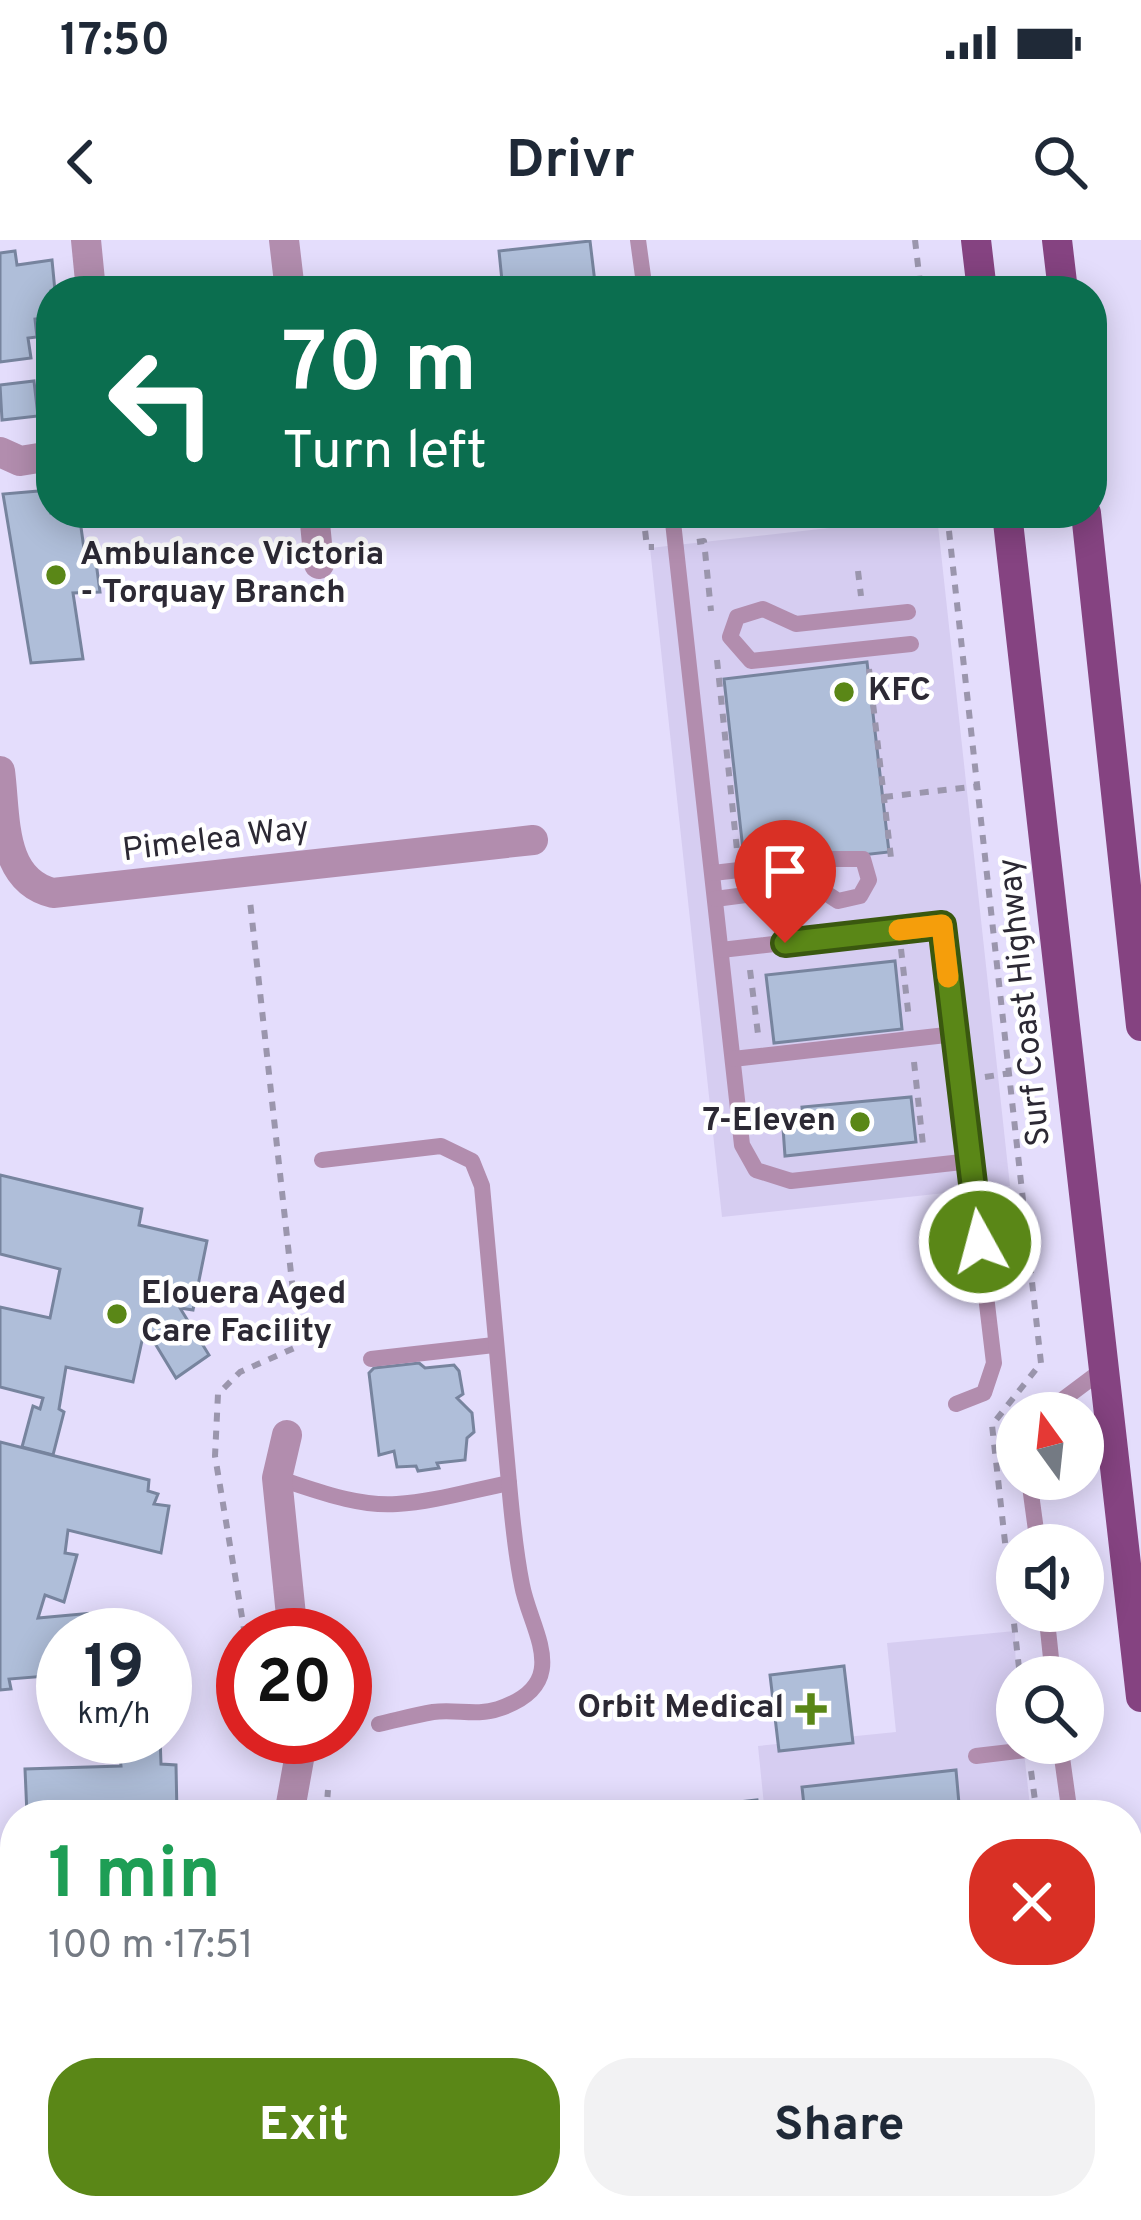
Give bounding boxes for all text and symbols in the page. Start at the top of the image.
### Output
text: 17:50 [60,14,170,71]
text: Drivr [506,128,635,197]
icon: back [48,129,114,195]
icon: search [1027,129,1093,195]
text: 70 m [282,315,477,421]
icon: left [84,324,240,480]
text: Turn left [282,419,487,488]
place label: Ambulance Victoria - Torquay Branch [80,535,384,615]
marker: Ambulance Victoria - Torquay Branch [43,562,69,588]
place label: KFC [868,671,931,713]
marker: KFC [831,679,857,705]
street label: Pimelea Way [120,809,312,873]
pin [734,820,836,943]
icon: arrive [752,838,818,904]
street label: Surf Coast Highway [990,856,1062,1148]
place label: 7-Eleven [703,1101,836,1143]
marker: 7-Eleven [847,1109,873,1135]
position arrow [917,1179,1043,1305]
place label: Elouera Aged Care Facility [141,1274,346,1354]
marker: Elouera Aged Care Facility [104,1301,130,1327]
north arrow [996,1392,1104,1500]
map controls [996,1392,1104,1764]
button: sound [996,1524,1104,1632]
speed limit sign: 20 [216,1608,372,1764]
text: 19 [84,1633,144,1709]
button: search [996,1656,1104,1764]
place label: Orbit Medical [577,1688,784,1730]
marker: Orbit Medical [795,1693,827,1725]
text: km/h [78,1697,150,1734]
text: 1 min [48,1832,221,1924]
button: close [969,1839,1095,1965]
text: 100 m · 17:51 [48,1923,254,1972]
button: Exit [48,2058,560,2196]
button: Share [584,2058,1095,2196]

